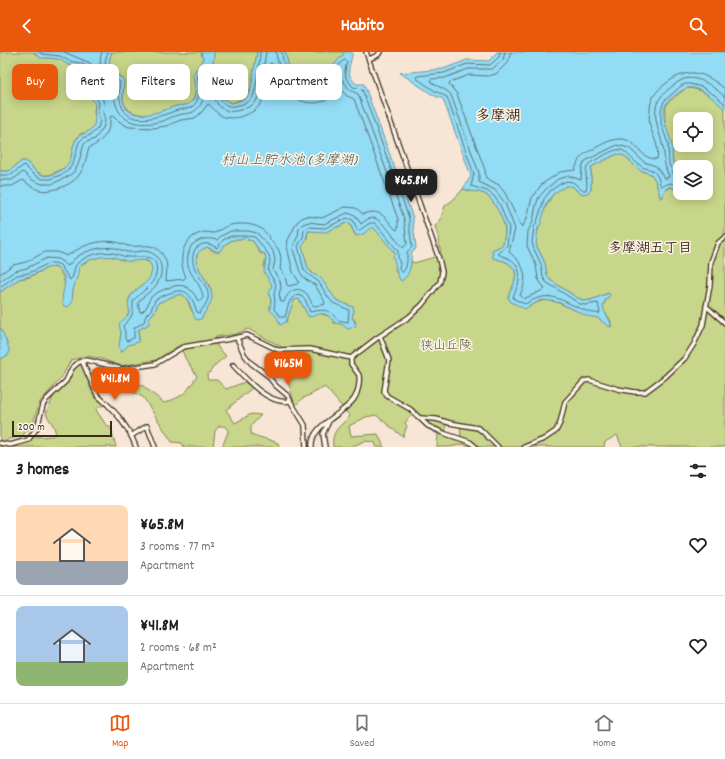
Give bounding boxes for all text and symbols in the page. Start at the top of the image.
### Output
text: Habito [341,14,384,39]
icon: back [16,15,38,37]
icon: search [687,15,709,37]
chip: Buy [12,64,58,100]
chip: Rent [66,64,119,100]
chip: Filters [127,64,190,100]
chip: New [198,64,248,100]
chip: Apartment [256,64,342,100]
district label: 多摩湖 [475,106,521,128]
map controls [673,112,713,200]
button: locate [673,112,713,152]
water label: 村山上貯水池 (多摩湖) [221,151,359,171]
button: layers [673,160,713,200]
pin: ¥65.8M [378,169,444,203]
text: ¥65.8M [394,172,428,191]
district label: 多摩湖五丁目 [608,239,692,259]
park label: 狭山丘陵 [420,337,472,356]
pin: ¥165M [260,352,316,386]
text: ¥165M [273,355,303,374]
pin: ¥41.8M [82,367,148,401]
text: ¥41.8M [100,370,130,389]
scale bar [12,419,112,438]
text: 200 m [18,420,45,436]
text: 3 homes [16,459,69,483]
icon: filters [687,460,709,482]
text: ¥65.8M [140,514,184,538]
icon: home [48,521,96,569]
icon: heart [687,534,709,556]
text: 3 rooms · 77 m² [140,538,215,557]
text: Apartment [140,557,194,576]
text: ¥41.8M [140,615,179,639]
icon: home [48,622,96,670]
icon: heart [687,635,709,657]
text: 2 rooms · 68 m² [140,639,217,658]
text: Apartment [140,658,194,677]
tab: Map [109,712,131,752]
tab: Saved [350,712,374,752]
tab: Home [593,712,616,752]

